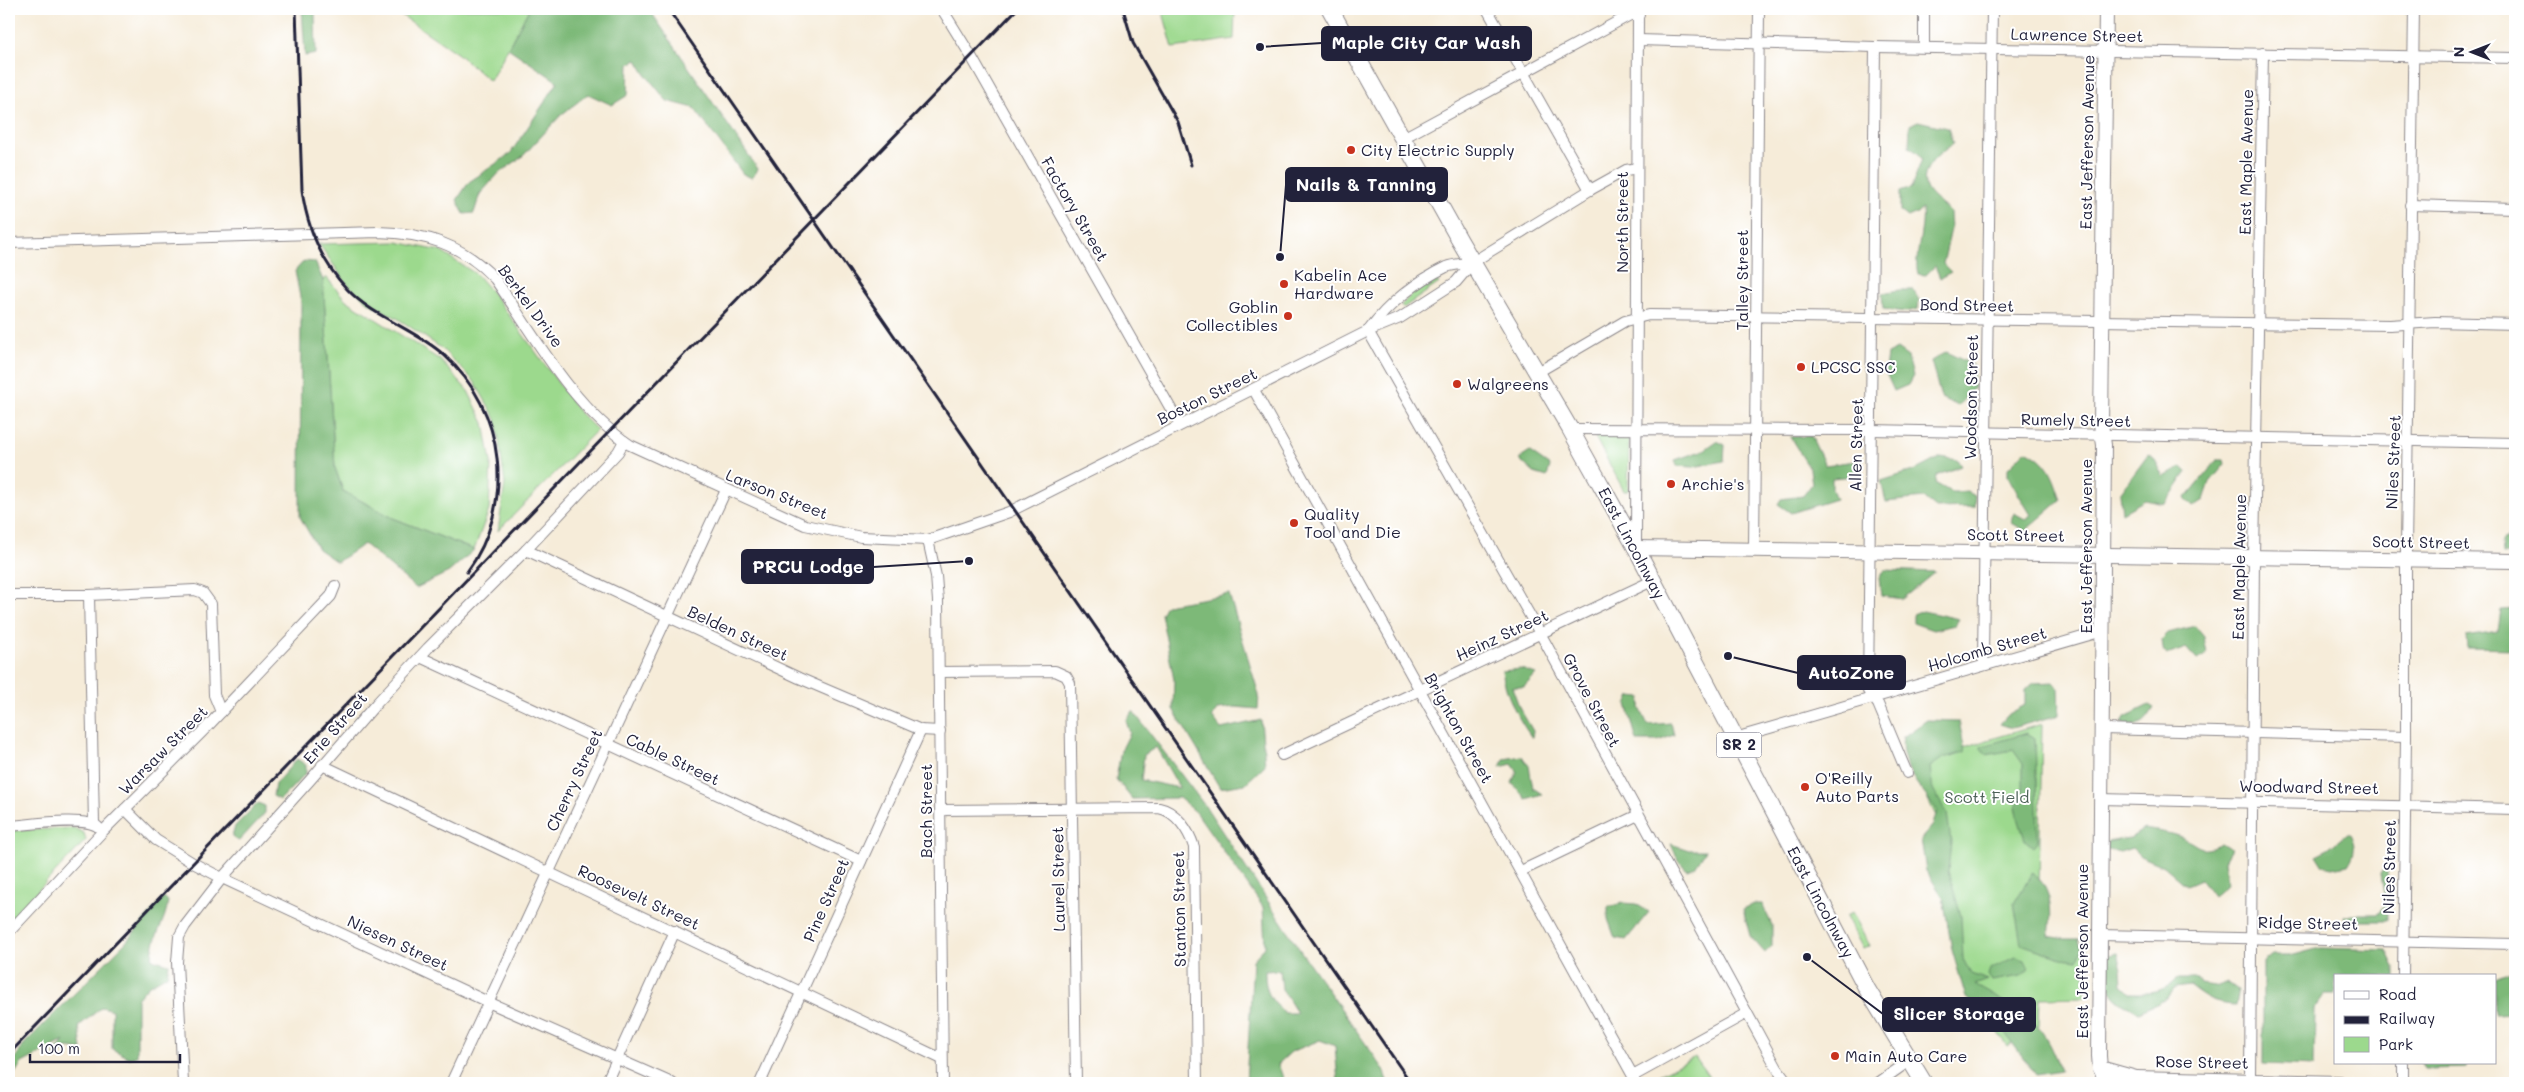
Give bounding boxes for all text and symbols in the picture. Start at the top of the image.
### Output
street label: Lawrence Street [2010,23,2144,46]
callout: Maple City Car Wash [1322,27,1531,60]
north arrow [2446,28,2496,78]
text: Maple City Car Wash [1332,30,1520,54]
text: N [2449,47,2468,57]
street label: East Jefferson Avenue [2074,54,2099,230]
street label: East Maple Avenue [2234,89,2257,235]
place label: City Electric Supply [1361,139,1515,160]
marker: City Electric Supply [1345,144,1357,156]
street label: Factory Street [1037,153,1114,265]
callout: Nails & Tanning [1286,168,1447,201]
street label: North Street [1611,171,1632,273]
text: Nails & Tanning [1296,172,1437,196]
street label: Talley Street [1731,229,1752,331]
street label: Berkel Drive [494,260,569,351]
place label: Kabelin Ace Hardware [1294,264,1387,303]
marker: Kabelin Ace Hardware [1278,278,1290,290]
street label: Bond Street [1920,293,2014,316]
place label: Goblin Collectibles [1186,296,1278,335]
marker: Goblin Collectibles [1282,310,1294,322]
street label: Woodson Street [1959,334,1982,460]
place label: LPCSC SSC [1811,356,1896,377]
marker: LPCSC SSC [1795,361,1807,373]
street label: Boston Street [1153,362,1260,429]
place label: Walgreens [1467,373,1549,394]
marker: Walgreens [1451,378,1463,390]
street label: Allen Street [1844,398,1867,492]
street label: Rumely Street [2021,408,2131,431]
street label: Niles Street [2380,414,2405,510]
street label: East Jefferson Avenue [2075,459,2096,633]
street label: Larson Street [723,463,831,524]
place label: Archie's [1681,473,1745,494]
marker: Archie's [1665,478,1677,490]
street label: East Lincolnway [1594,483,1671,602]
street label: East Maple Avenue [2227,494,2250,640]
place label: Quality Tool and Die [1304,503,1401,542]
marker: Quality Tool and Die [1288,517,1300,529]
street label: Scott Street [1967,523,2065,546]
street label: Scott Street [2372,530,2470,553]
callout: PRCU Lodge [742,550,873,583]
text: PRCU Lodge [752,554,864,578]
street label: Belden Street [684,600,792,665]
street label: Heinz Street [1452,604,1552,665]
street label: Holcomb Street [1925,622,2049,676]
street label: Grove Street [1559,649,1626,751]
callout: AutoZone [1798,656,1905,689]
text: AutoZone [1808,660,1895,684]
street label: Brighton Street [1421,669,1498,786]
street label: Erie Street [298,688,371,768]
street label: Warsaw Street [113,700,212,799]
street label: Cherry Street [541,725,606,834]
street label: Cable Street [623,728,724,790]
road number: SR 2 [1716,732,1762,758]
street label: Bach Street [915,764,936,858]
place label: O'Reilly Auto Parts [1815,767,1899,806]
street label: Woodward Street [2239,775,2379,798]
marker: O'Reilly Auto Parts [1799,781,1811,793]
park label: Scott Field [1944,786,2030,807]
street label: Niles Street [2377,820,2400,914]
street label: Laurel Street [1046,826,1069,932]
street label: East Lincolnway [1783,842,1860,961]
street label: Stanton Street [1167,851,1190,967]
street label: Pine Street [798,855,853,945]
street label: Roosevelt Street [575,859,704,934]
street label: East Jefferson Avenue [2071,864,2092,1038]
street label: Niesen Street [344,910,452,975]
street label: Ridge Street [2258,911,2358,934]
legend [2334,974,2496,1064]
text: Road [2379,984,2416,1004]
callout: Slicer Storage [1883,998,2035,1031]
text: Slicer Storage [1893,1001,2025,1025]
text: Railway [2379,1008,2435,1028]
scale bar [30,1032,180,1064]
text: Park [2379,1034,2413,1054]
text: 100 m [38,1038,80,1058]
place label: Main Auto Care [1845,1045,1967,1066]
marker: Main Auto Care [1829,1050,1841,1062]
street label: Rose Street [2155,1050,2249,1073]

